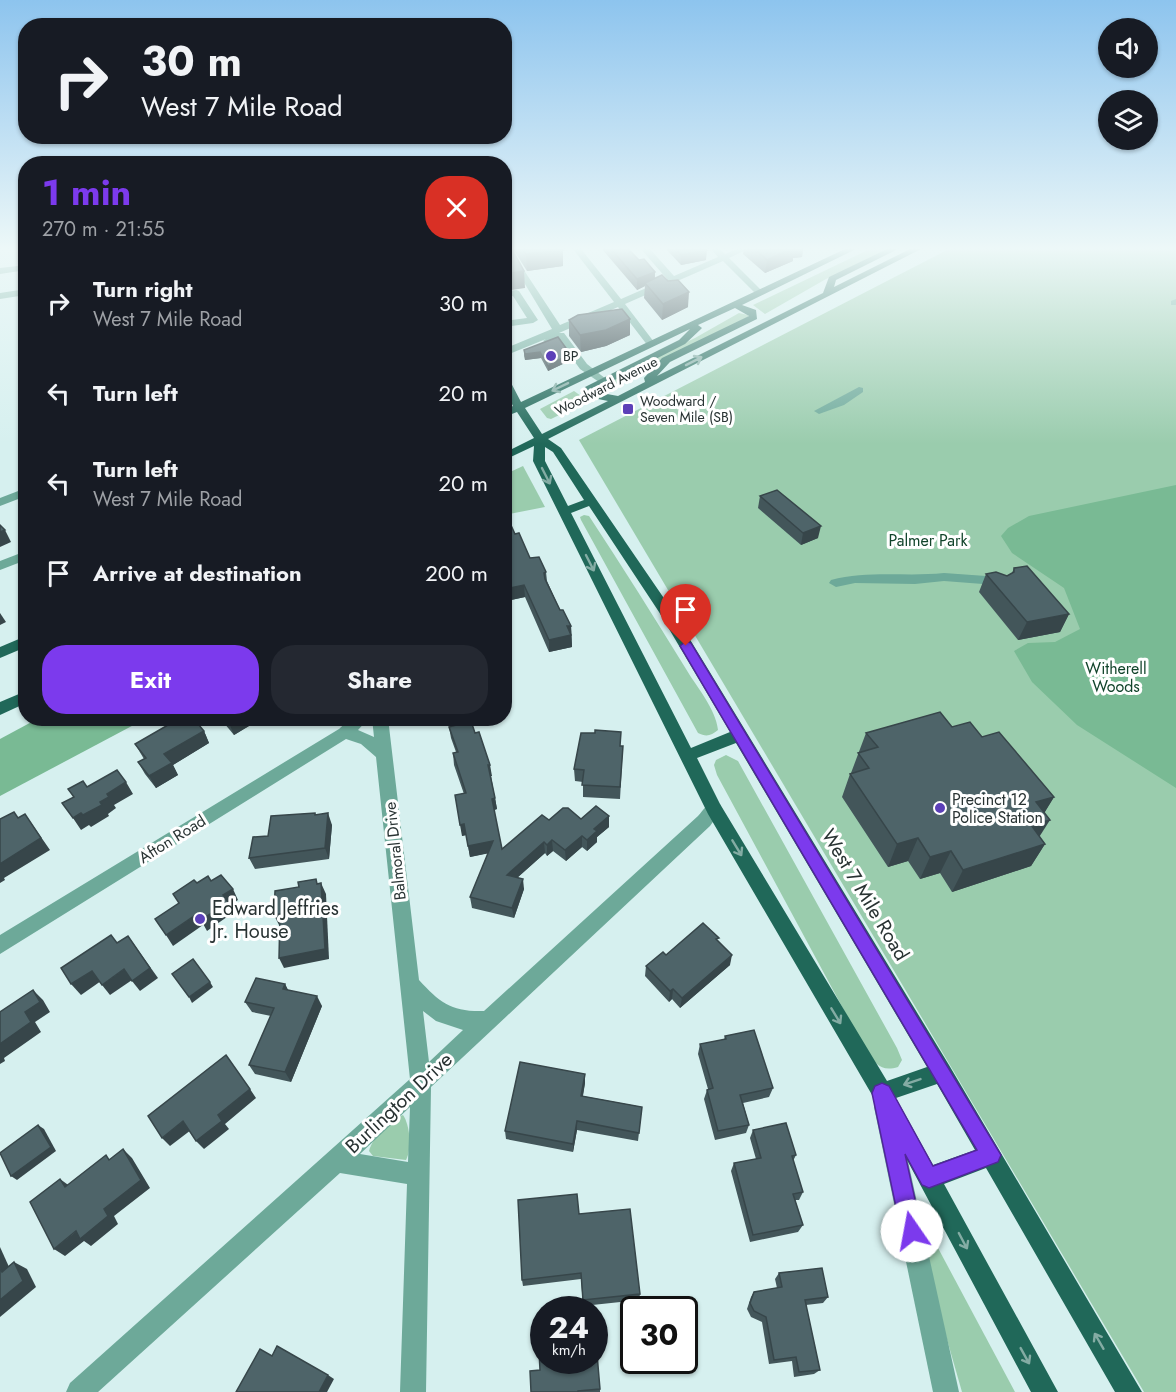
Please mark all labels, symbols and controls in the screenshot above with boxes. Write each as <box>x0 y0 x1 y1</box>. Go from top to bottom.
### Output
map controls <box>1098 18 1158 150</box>
button: sound <box>1098 18 1158 78</box>
text: 30 m <box>141 31 242 92</box>
icon: right <box>42 42 120 120</box>
text: West 7 Mile Road <box>141 87 343 126</box>
button: layers <box>1098 90 1158 150</box>
text: 1 min <box>42 166 131 218</box>
button: close <box>425 176 488 239</box>
text: 270 m · 21:55 <box>42 215 164 244</box>
text: Turn right <box>93 273 193 305</box>
icon: right <box>42 287 75 320</box>
text: 30 m <box>439 287 488 319</box>
text: West 7 Mile Road <box>93 305 242 334</box>
place label: BP <box>563 346 579 366</box>
marker: BP <box>544 349 558 363</box>
street label: Woodward Avenue <box>551 351 661 421</box>
one-way arrow <box>684 355 702 367</box>
icon: left <box>42 377 75 410</box>
text: Turn left <box>93 377 178 409</box>
text: 20 m <box>439 377 488 409</box>
one-way arrow <box>552 382 570 394</box>
place label: Woodward / Seven Mile (SB) <box>640 391 733 427</box>
marker: Woodward / Seven Mile (SB) <box>621 402 635 416</box>
text: Turn left <box>93 453 178 485</box>
one-way arrow <box>541 466 553 484</box>
icon: left <box>42 467 75 500</box>
text: 20 m <box>439 467 488 499</box>
text: West 7 Mile Road <box>93 485 242 514</box>
park label: Palmer Park <box>888 529 969 552</box>
one-way arrow <box>584 554 596 571</box>
icon: arrive <box>42 557 75 590</box>
text: Arrive at destination <box>93 557 302 589</box>
text: 200 m <box>425 557 488 589</box>
pin <box>660 584 711 646</box>
icon: arrive <box>669 593 702 626</box>
button: Exit <box>42 645 259 714</box>
button: Share <box>271 645 488 714</box>
park label: Witherell Woods <box>1085 657 1147 698</box>
place label: Precinct 12 Police Station <box>952 788 1043 829</box>
street label: Balmoral Drive <box>378 801 412 901</box>
marker: Precinct 12 Police Station <box>933 801 947 815</box>
street label: Afton Road <box>134 809 210 869</box>
street label: West 7 Mile Road <box>814 824 916 966</box>
one-way arrow <box>731 839 743 856</box>
place label: Edward Jeffries Jr. House <box>209 894 339 946</box>
marker: Edward Jeffries Jr. House <box>193 912 207 926</box>
one-way arrow <box>831 1007 843 1024</box>
street label: Burlington Drive <box>339 1046 459 1160</box>
one-way arrow <box>903 1078 922 1089</box>
position arrow <box>880 1199 944 1263</box>
one-way arrow <box>957 1232 969 1249</box>
speed limit sign: 30 <box>620 1296 698 1374</box>
text: 24 <box>549 1306 589 1349</box>
one-way arrow <box>1093 1333 1104 1351</box>
text: km/h <box>552 1339 586 1361</box>
one-way arrow <box>1019 1347 1031 1364</box>

